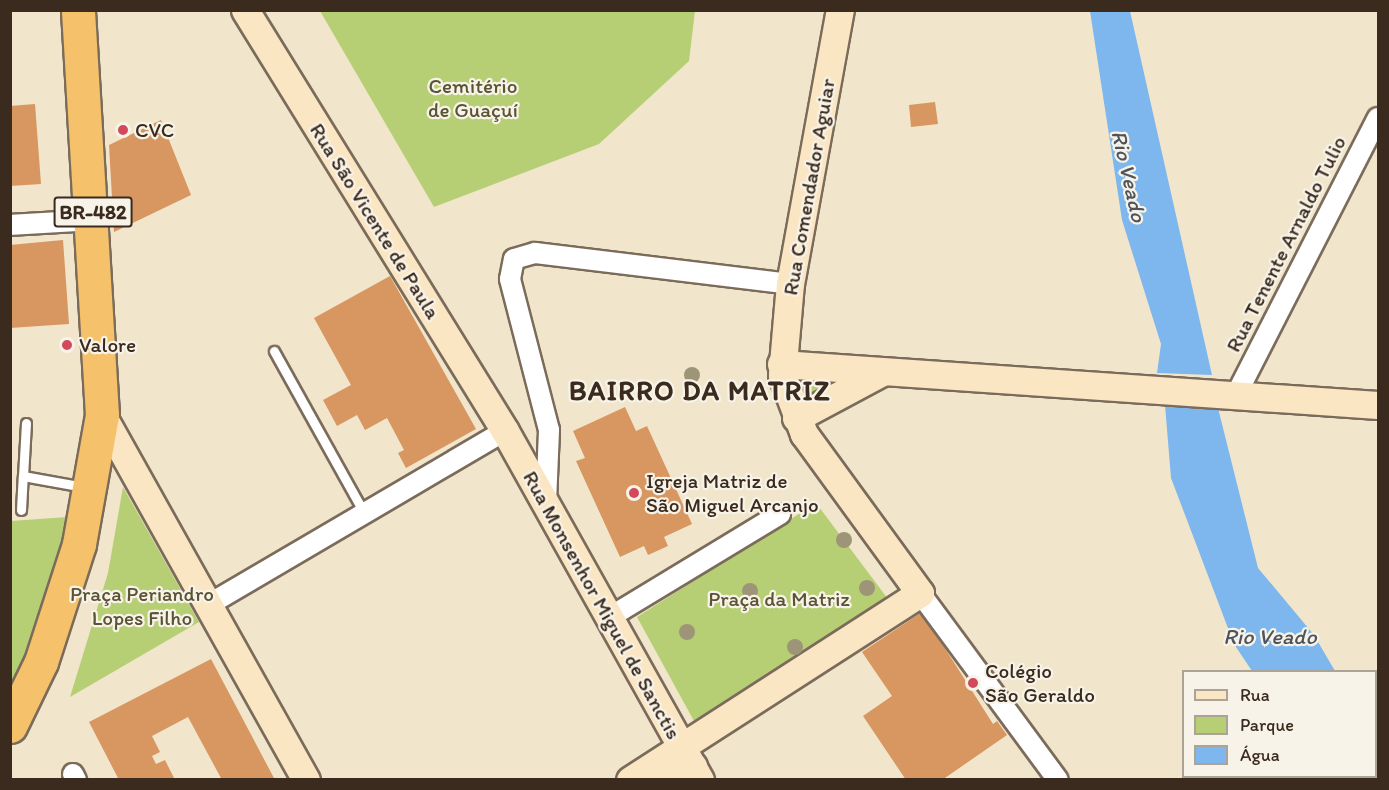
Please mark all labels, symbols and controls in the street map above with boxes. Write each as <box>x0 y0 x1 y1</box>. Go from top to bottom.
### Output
park label: Cemitério de Guaçuí <box>428 73 518 123</box>
street label: Rua Comendador Aguiar <box>778 77 840 297</box>
place label: CVC <box>135 117 174 143</box>
street label: Rua São Vicente de Paula <box>304 119 446 323</box>
marker: CVC <box>116 123 130 137</box>
water label: Rio Veado <box>1106 128 1152 224</box>
street label: Rua Tenente Arnaldo Tulio <box>1221 133 1351 355</box>
road number: BR-482 <box>52 195 134 229</box>
place label: Valore <box>79 332 136 358</box>
marker: Valore <box>60 338 74 352</box>
district label: BAIRRO DA MATRIZ <box>571 375 829 407</box>
street label: Rua Monsenhor Miguel de Sanctis <box>518 467 686 743</box>
place label: Igreja Matriz de São Miguel Arcanjo <box>646 468 819 518</box>
marker: Igreja Matriz de São Miguel Arcanjo <box>627 486 641 500</box>
park label: Praça Periandro Lopes Filho <box>70 581 214 631</box>
park label: Praça da Matriz <box>708 586 850 612</box>
water label: Rio Veado <box>1224 624 1316 650</box>
place label: Colégio São Geraldo <box>985 658 1094 708</box>
legend <box>1182 670 1377 778</box>
marker: Colégio São Geraldo <box>966 676 980 690</box>
text: Rua <box>1240 684 1270 706</box>
text: Parque <box>1240 714 1294 736</box>
text: Água <box>1240 744 1280 766</box>

